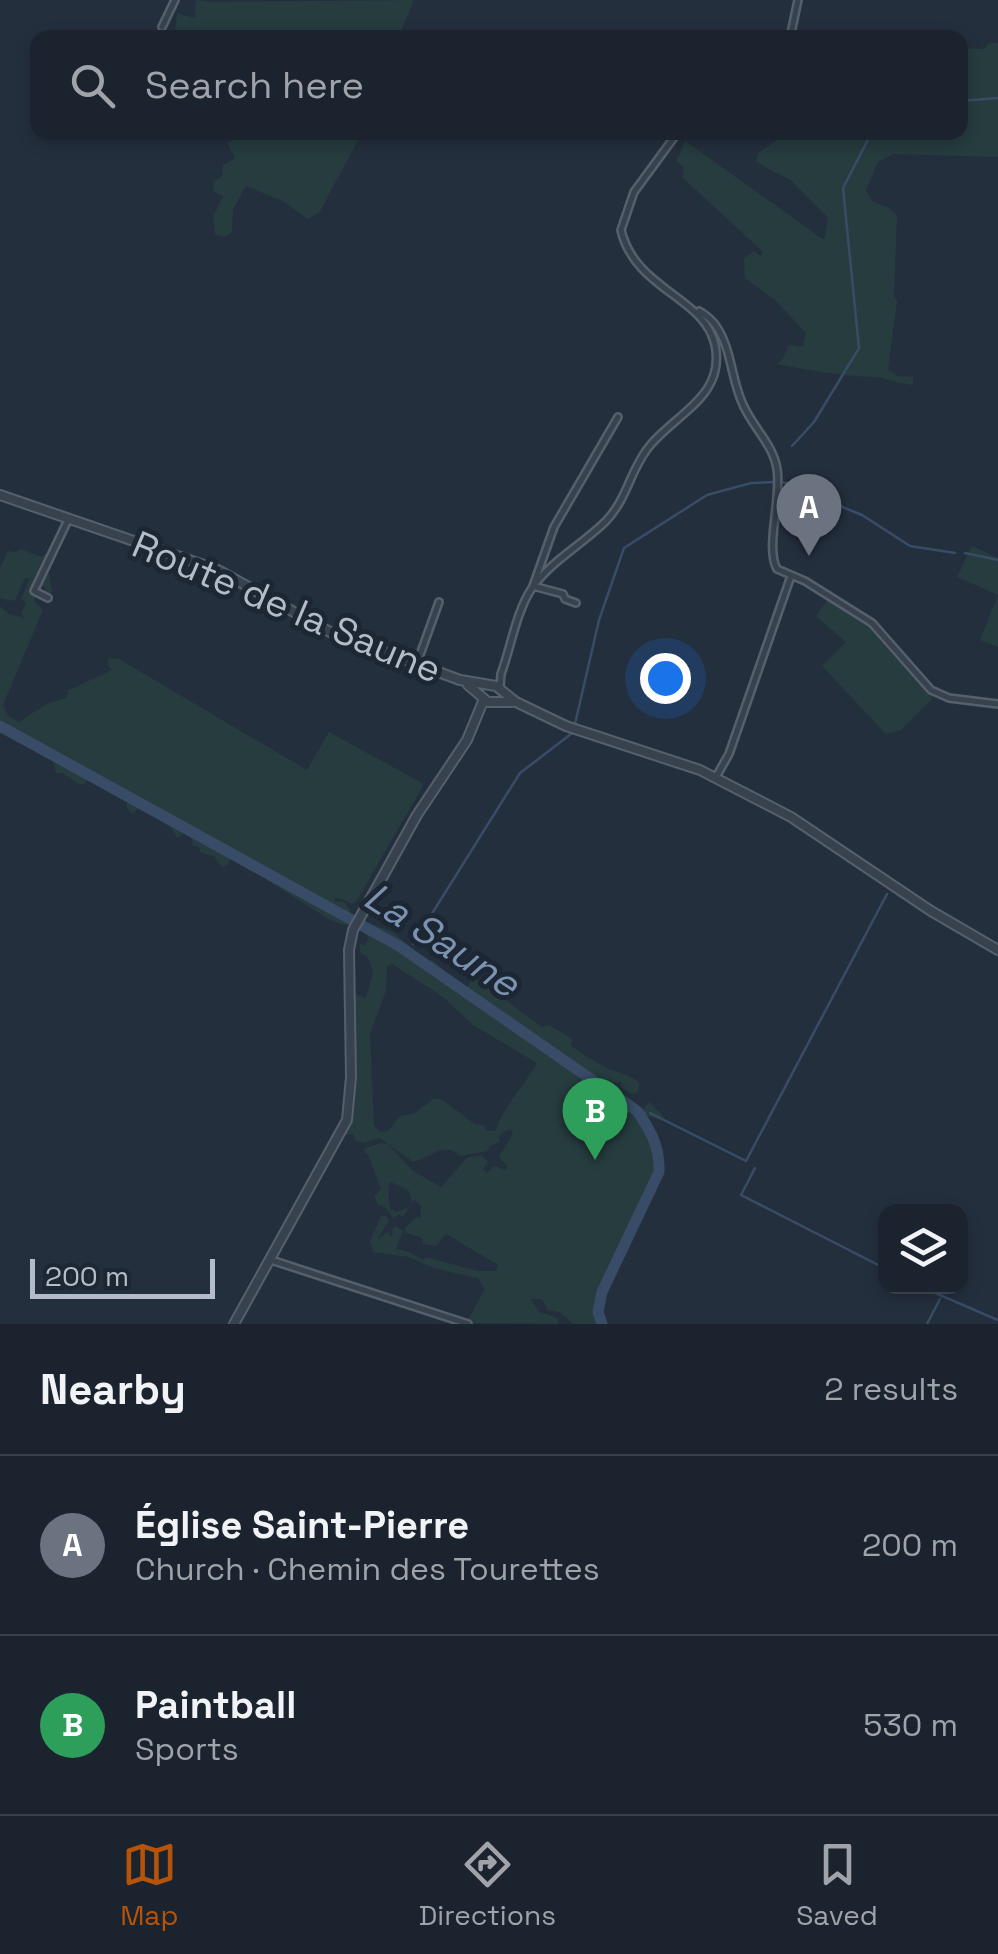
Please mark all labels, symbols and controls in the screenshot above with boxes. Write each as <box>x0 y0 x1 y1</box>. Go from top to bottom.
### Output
search box <box>30 30 968 140</box>
icon: search <box>65 58 120 113</box>
text: Search here <box>145 61 364 109</box>
pin: A <box>776 474 842 556</box>
street label: Route de la Saune <box>125 520 449 694</box>
your location <box>640 653 691 704</box>
water label: La Saune <box>355 871 530 1010</box>
pin: B <box>562 1078 628 1160</box>
map controls <box>878 1204 968 1294</box>
button: layers <box>878 1204 968 1294</box>
scale bar <box>30 1254 215 1298</box>
text: 200 m <box>45 1258 129 1294</box>
text: Nearby <box>40 1363 186 1416</box>
text: 2 results <box>824 1369 958 1409</box>
text: Église Saint-Pierre <box>135 1501 469 1549</box>
text: A <box>62 1525 83 1565</box>
text: 200 m <box>862 1525 958 1565</box>
text: Church · Chemin des Tourettes <box>135 1549 600 1589</box>
text: Paintball <box>135 1681 296 1729</box>
text: B <box>62 1705 83 1745</box>
text: 530 m <box>863 1705 958 1745</box>
text: Sports <box>135 1729 239 1769</box>
tab: Map <box>120 1837 178 1933</box>
tab: Directions <box>419 1837 556 1933</box>
tab: Saved <box>796 1837 878 1933</box>

